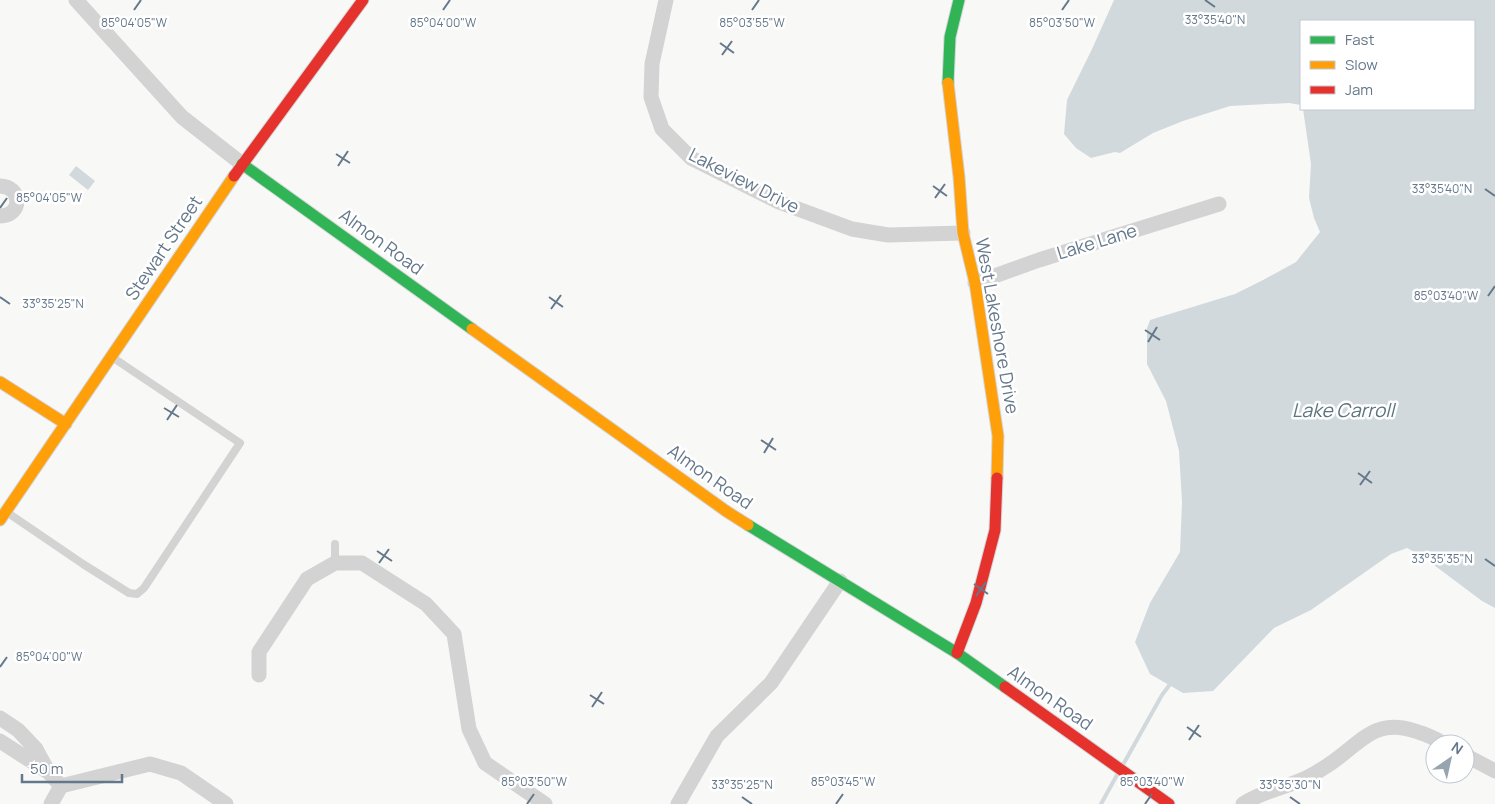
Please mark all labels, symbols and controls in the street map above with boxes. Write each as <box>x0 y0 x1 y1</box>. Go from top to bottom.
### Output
text: 33°35'40"N <box>1185 11 1245 28</box>
text: 85°04'05"W <box>101 14 168 31</box>
text: 85°04'00"W <box>410 14 477 31</box>
text: 85°03'55"W <box>719 14 786 31</box>
text: 85°03'50"W <box>1029 14 1096 31</box>
legend <box>1300 20 1475 110</box>
text: Fast <box>1345 29 1374 50</box>
text: Slow <box>1345 54 1378 75</box>
text: Jam <box>1345 79 1373 100</box>
street label: Lakeview Drive <box>685 142 804 218</box>
text: 33°35'40"N <box>1412 180 1472 197</box>
text: 85°04'05"W <box>16 189 83 206</box>
street label: Stewart Street <box>119 190 207 305</box>
street label: Almon Road <box>335 203 428 280</box>
street label: Lake Lane <box>1054 218 1140 265</box>
street label: West Lakeshore Drive <box>971 236 1025 416</box>
text: 85°03'40"W <box>1414 287 1479 304</box>
text: 33°35'25"N <box>22 295 84 312</box>
water label: Lake Carroll <box>1292 397 1397 423</box>
street label: Almon Road <box>663 438 758 514</box>
text: 33°35'35"N <box>1411 550 1473 567</box>
text: 85°04'00"W <box>16 648 83 665</box>
street label: Almon Road <box>1003 659 1098 735</box>
north arrow <box>1425 734 1475 784</box>
text: N <box>1448 737 1467 758</box>
scale bar <box>22 752 122 784</box>
text: 50 m <box>30 758 64 779</box>
text: 85°03'50"W <box>501 773 568 790</box>
text: 85°03'45"W <box>811 773 876 790</box>
text: 85°03'40"W <box>1120 773 1185 790</box>
text: 33°35'25"N <box>711 776 773 793</box>
text: 33°35'30"N <box>1259 776 1321 793</box>

